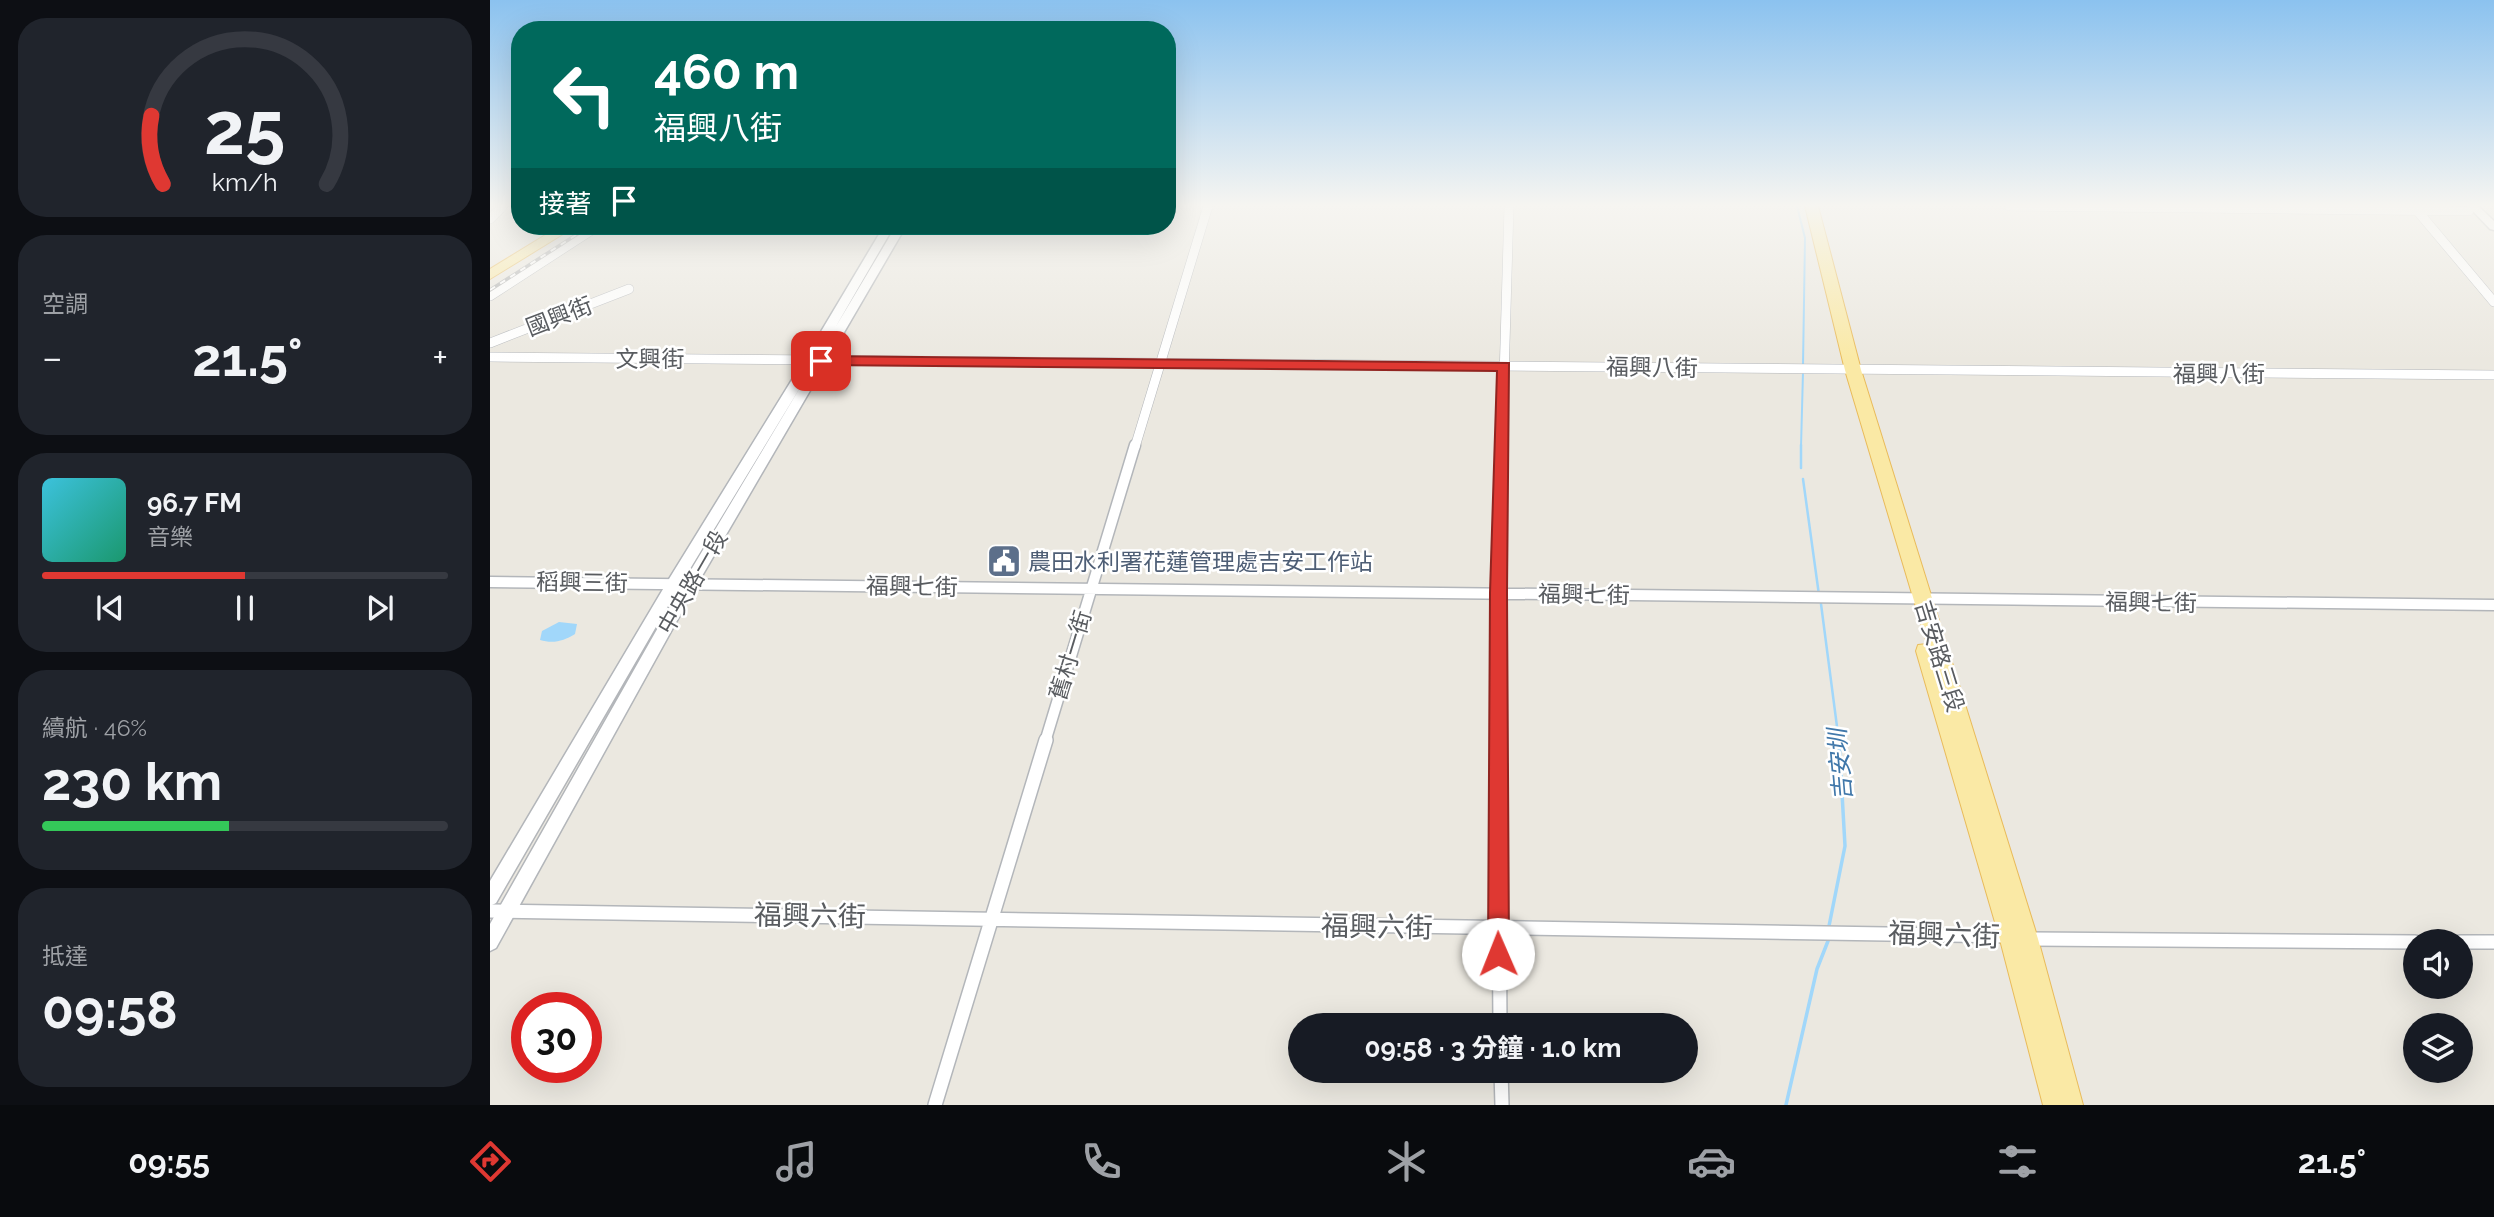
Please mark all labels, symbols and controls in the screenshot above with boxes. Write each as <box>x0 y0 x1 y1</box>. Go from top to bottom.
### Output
text: 460 m <box>654 43 799 100</box>
icon: left <box>539 49 630 140</box>
text: 25 <box>204 86 286 171</box>
text: 福興八街 <box>654 109 782 146</box>
text: km/h <box>212 167 278 197</box>
icon: arrive <box>605 182 643 220</box>
text: 接著 <box>539 189 591 219</box>
text: 空調 <box>42 290 88 317</box>
street label: 國興街 <box>522 291 596 341</box>
text: 21.5° <box>192 327 303 388</box>
pin <box>791 331 851 391</box>
text: − <box>42 335 62 380</box>
text: + <box>432 335 448 380</box>
icon: arrive <box>802 342 840 380</box>
street label: 文興街 <box>616 345 685 372</box>
street label: 福興八街 <box>1606 353 1698 381</box>
street label: 福興八街 <box>2173 360 2265 387</box>
text: 96.7 FM <box>147 488 242 518</box>
text: 音樂 <box>147 523 193 550</box>
street label: 中央路一段 <box>652 525 732 639</box>
public building icon: 農田水利署花蓮管理處吉安工作站 <box>985 542 1023 580</box>
place label: 農田水利署花蓮管理處吉安工作站 <box>1028 548 1373 575</box>
street label: 稻興三街 <box>536 568 628 596</box>
street label: 福興七街 <box>866 572 958 600</box>
street label: 福興七街 <box>1538 580 1630 608</box>
street label: 福興七街 <box>2105 588 2197 616</box>
icon: previous <box>91 589 129 627</box>
icon: pause <box>226 589 264 627</box>
icon: next <box>361 589 399 627</box>
street label: 吉安路三段 <box>1910 597 1970 715</box>
street label: 舊村一街 <box>1044 607 1096 703</box>
text: 續航 · 46% <box>42 714 147 741</box>
water label: 吉安圳 <box>1822 725 1858 802</box>
text: 230 km <box>42 751 222 812</box>
street label: 福興六街 <box>754 899 866 933</box>
street label: 福興六街 <box>1321 910 1433 944</box>
position arrow <box>1461 917 1535 991</box>
street label: 福興六街 <box>1887 917 2001 953</box>
map controls <box>2403 929 2473 1083</box>
button: sound <box>2403 929 2473 999</box>
text: 抵達 <box>42 942 88 969</box>
text: 09:58 <box>42 979 178 1040</box>
speed limit sign: 30 <box>511 992 602 1083</box>
button: layers <box>2403 1013 2473 1083</box>
text: 09:58 · 3 分鐘 · 1.0 km <box>1365 1033 1621 1063</box>
icon: directions <box>466 1137 515 1186</box>
icon: music <box>772 1137 821 1186</box>
icon: phone <box>1077 1137 1126 1186</box>
icon: climate <box>1382 1137 1431 1186</box>
icon: car <box>1687 1137 1736 1186</box>
icon: filters <box>1993 1137 2042 1186</box>
text: 09:55 <box>128 1143 210 1180</box>
text: 21.5° <box>2298 1143 2366 1180</box>

